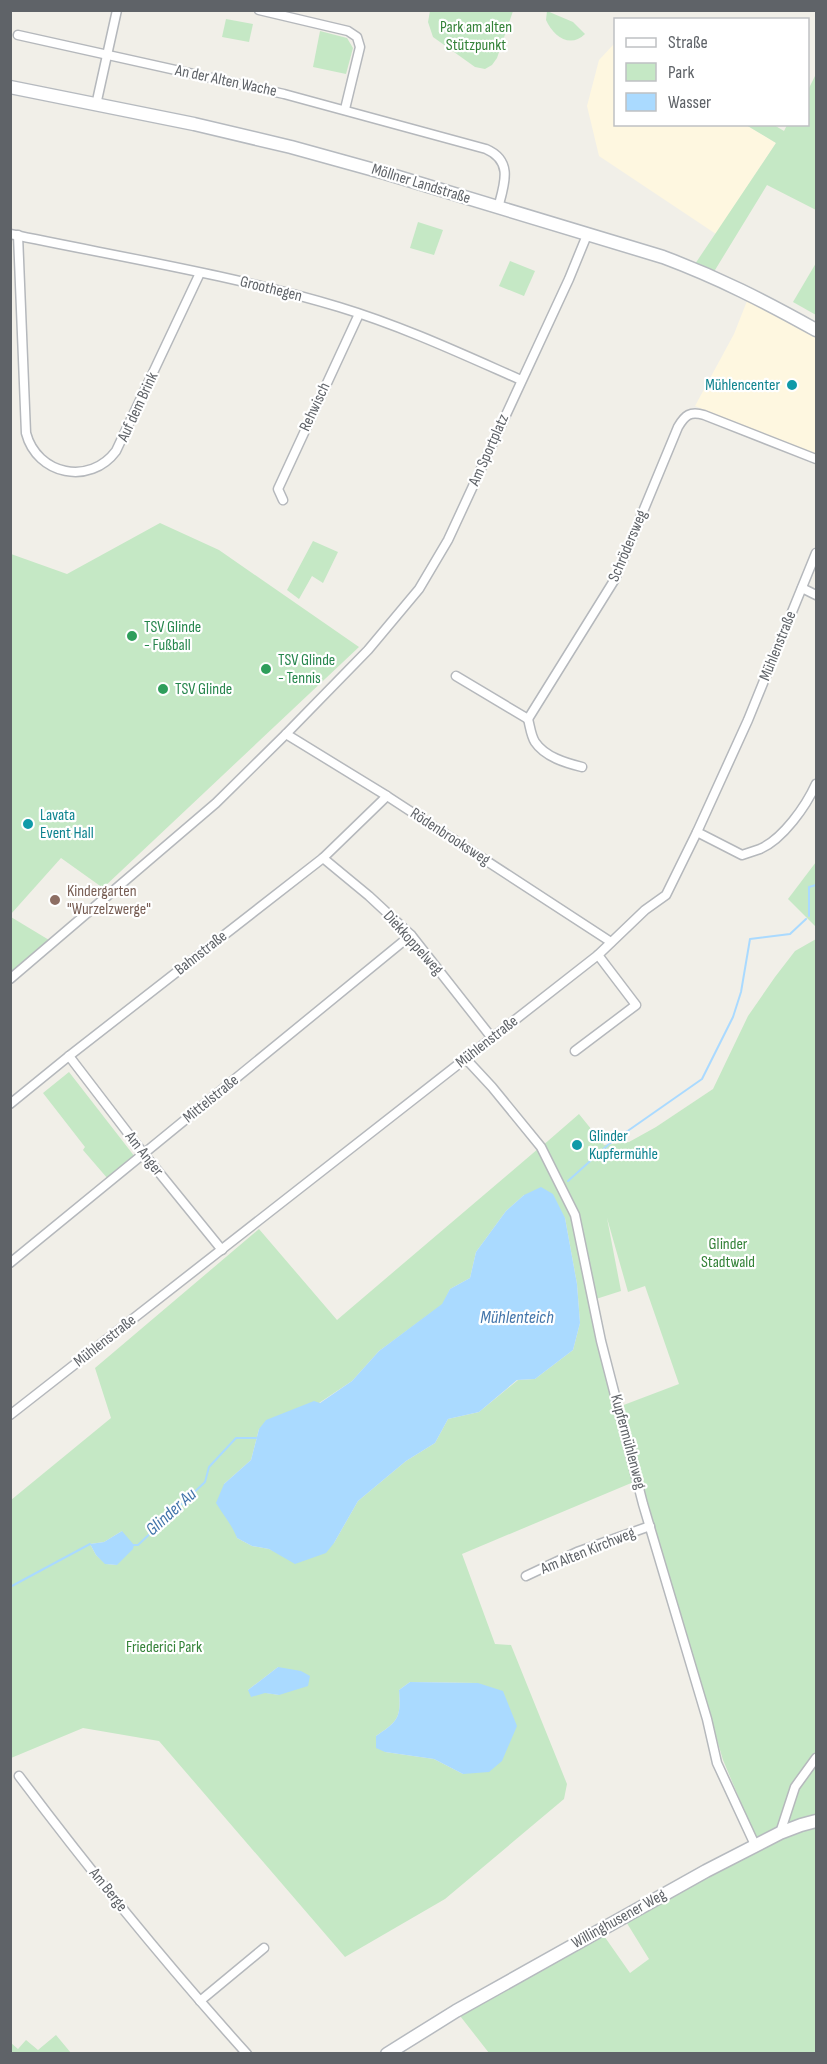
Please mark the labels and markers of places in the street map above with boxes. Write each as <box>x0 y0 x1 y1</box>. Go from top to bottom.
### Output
place label: Mühlencenter <box>705 376 780 395</box>
marker: Mühlencenter <box>785 378 799 392</box>
place label: TSV Glinde - Fußball <box>144 618 201 655</box>
marker: TSV Glinde - Fußball <box>125 629 139 643</box>
place label: TSV Glinde - Tennis <box>278 651 335 688</box>
marker: TSV Glinde - Tennis <box>259 662 273 676</box>
place label: TSV Glinde <box>175 680 232 699</box>
marker: TSV Glinde <box>156 682 170 696</box>
place label: Lavata Event Hall <box>40 806 94 843</box>
marker: Lavata Event Hall <box>21 817 35 831</box>
place label: Kindergarten "Wurzelzwerge" <box>67 882 151 919</box>
marker: Kindergarten "Wurzelzwerge" <box>48 893 62 907</box>
place label: Glinder Kupfermühle <box>589 1127 658 1164</box>
marker: Glinder Kupfermühle <box>570 1138 584 1152</box>

